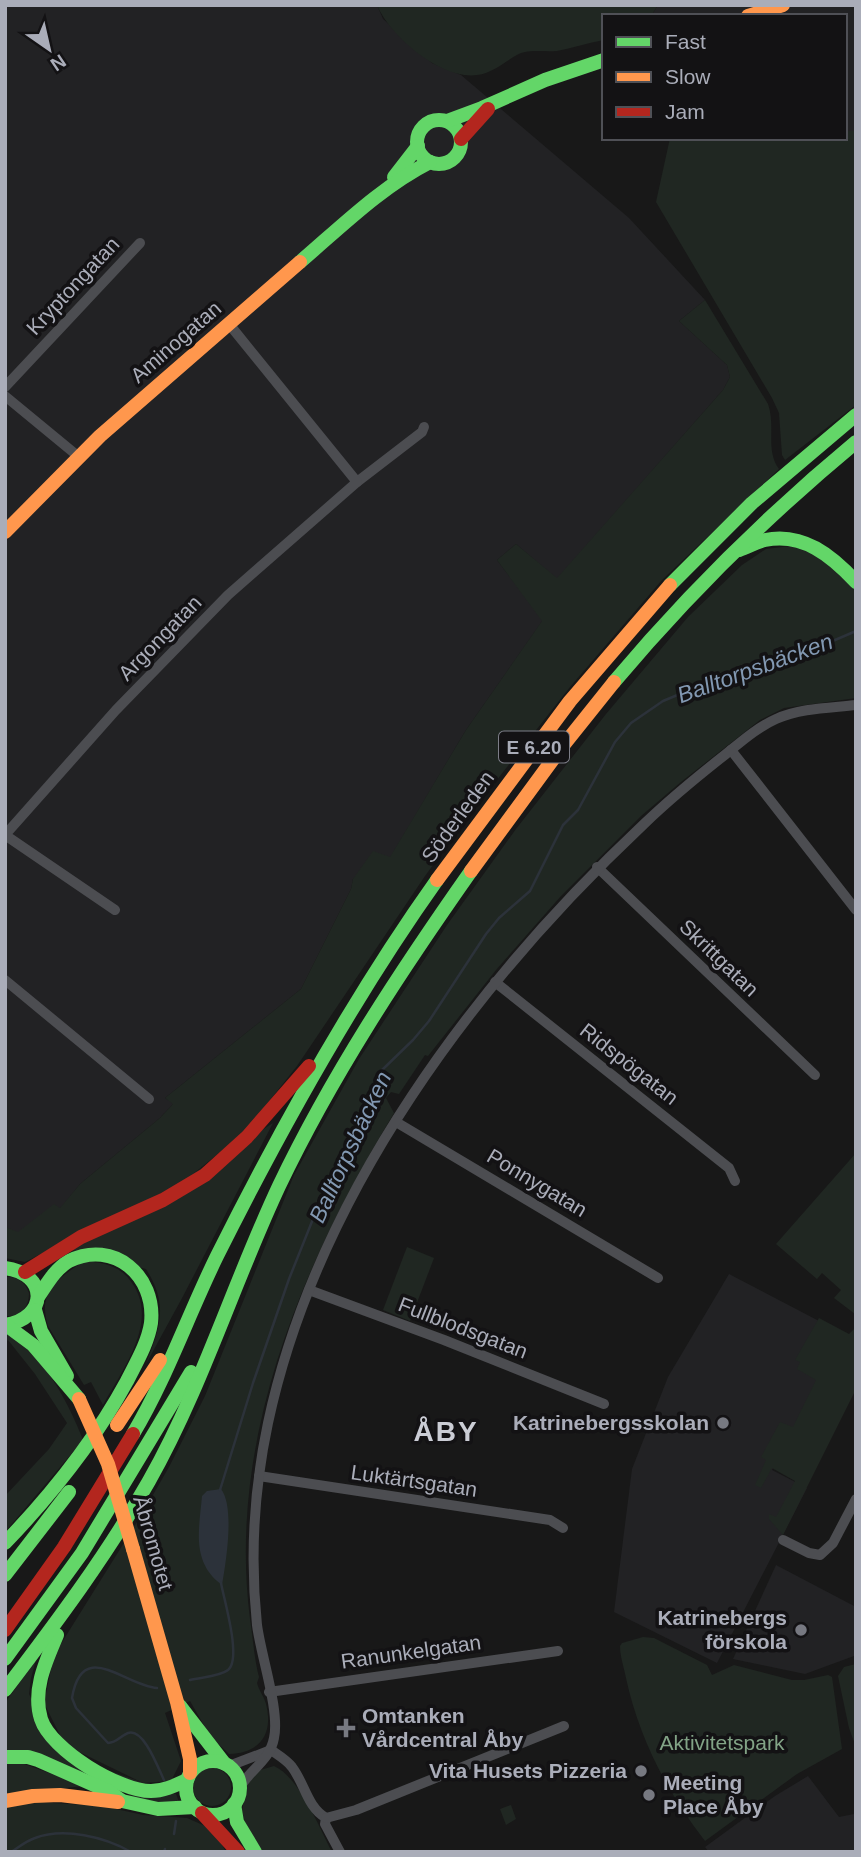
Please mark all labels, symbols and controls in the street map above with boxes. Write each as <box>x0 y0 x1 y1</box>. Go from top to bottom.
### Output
north arrow <box>14 14 84 84</box>
legend <box>602 14 847 140</box>
text: Fast <box>665 30 706 53</box>
text: N <box>47 50 70 75</box>
text: Slow <box>665 65 711 88</box>
text: Jam <box>665 100 705 123</box>
street label: Kryptongatan <box>22 232 124 339</box>
street label: Aminogatan <box>126 296 226 387</box>
street label: Argongatan <box>114 591 206 685</box>
water label: Balltorpsbäcken <box>674 628 836 708</box>
road number: E 6.20 <box>499 732 569 762</box>
street label: Söderleden <box>417 766 498 867</box>
street label: Skrittgatan <box>675 914 763 1001</box>
street label: Ridspögatan <box>576 1018 683 1109</box>
water label: Balltorpsbäcken <box>304 1067 396 1227</box>
street label: Ponnygatan <box>483 1144 591 1221</box>
street label: Fullblodsgatan <box>395 1292 531 1363</box>
place label: Katrinebergsskolan <box>513 1411 709 1434</box>
marker: Katrinebergsskolan <box>715 1415 731 1431</box>
district label: ÅBY <box>413 1416 479 1447</box>
street label: Luktärtsgatan <box>349 1460 479 1501</box>
street label: Åbromotet <box>129 1493 178 1593</box>
place label: Katrinebergs förskola <box>657 1606 787 1653</box>
marker: Katrinebergs förskola <box>793 1622 809 1638</box>
street label: Ranunkelgatan <box>339 1630 482 1673</box>
place label: Omtanken Vårdcentral Åby <box>362 1704 523 1751</box>
marker: Omtanken Vårdcentral Åby <box>336 1718 356 1738</box>
park label: Aktivitetspark <box>660 1731 785 1754</box>
place label: Vita Husets Pizzeria <box>429 1759 627 1782</box>
marker: Vita Husets Pizzeria <box>633 1763 649 1779</box>
place label: Meeting Place Åby <box>663 1771 764 1818</box>
marker: Meeting Place Åby <box>641 1787 657 1803</box>

